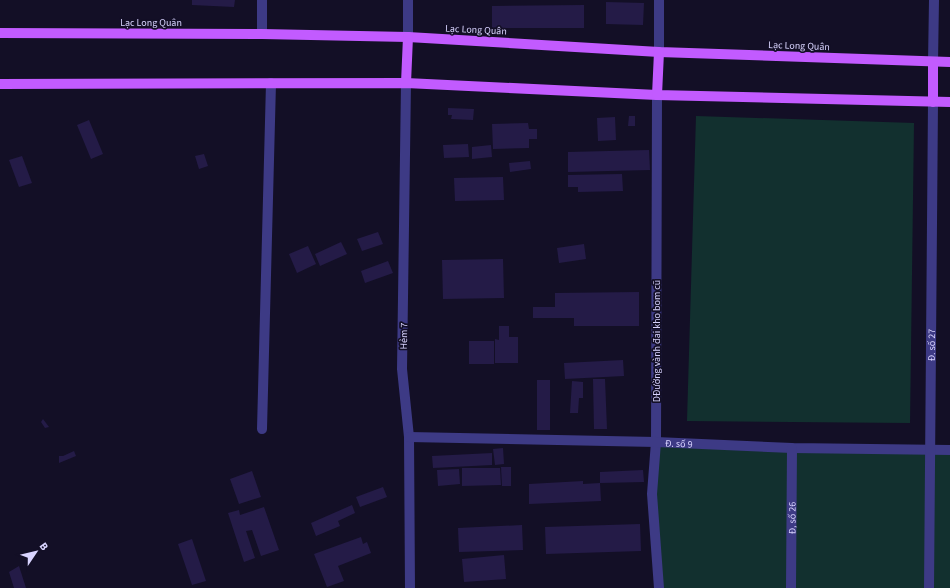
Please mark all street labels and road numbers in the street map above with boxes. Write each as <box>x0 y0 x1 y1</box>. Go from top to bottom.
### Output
street label: Lạc Long Quân <box>120 16 182 30</box>
street label: Lạc Long Quân <box>445 21 507 39</box>
street label: Lạc Long Quân <box>768 38 830 54</box>
street label: DĐường vành đai kho bom cũ <box>650 280 664 402</box>
street label: Hẻm 7 <box>397 323 411 350</box>
street label: Đ. số 27 <box>925 329 939 361</box>
street label: Đ. số 9 <box>665 436 693 452</box>
street label: Đ, số 26 <box>785 502 800 534</box>

